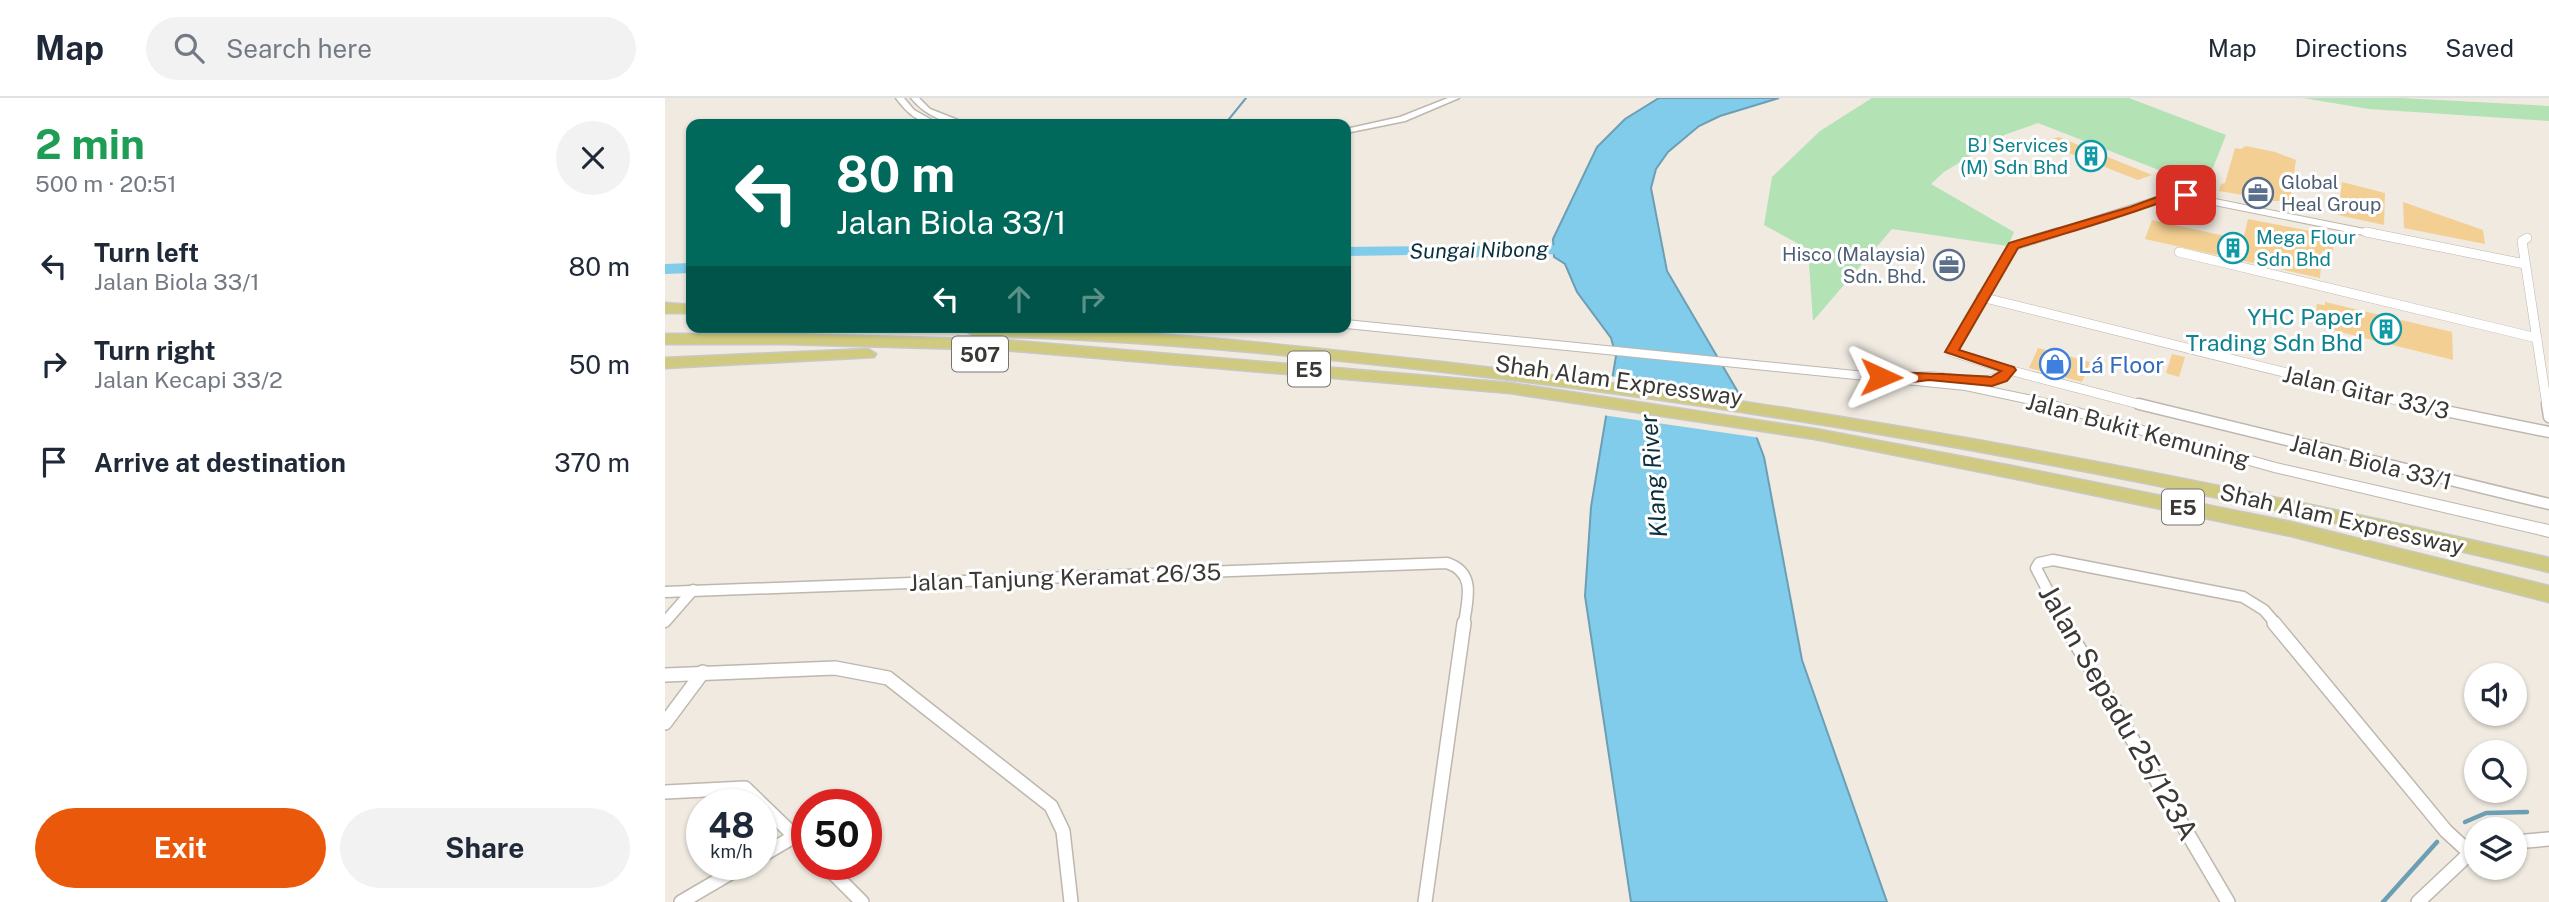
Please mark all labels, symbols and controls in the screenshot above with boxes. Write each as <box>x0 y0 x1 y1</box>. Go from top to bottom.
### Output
search box <box>146 17 636 80</box>
text: Map <box>35 29 104 67</box>
icon: search <box>170 29 208 67</box>
text: Search here <box>226 33 372 64</box>
text: Map <box>2208 34 2257 62</box>
text: Directions <box>2295 34 2407 62</box>
text: Saved <box>2445 34 2514 62</box>
text: 2 min <box>35 119 145 168</box>
button: close <box>556 121 630 195</box>
place label: BJ Services (M) Sdn Bhd <box>1960 134 2068 178</box>
building icon: BJ Services (M) Sdn Bhd <box>2074 139 2108 173</box>
text: 80 m <box>836 145 955 203</box>
icon: left <box>721 147 812 238</box>
pin <box>2156 165 2216 225</box>
text: 500 m · 20:51 <box>35 170 177 197</box>
place label: Global Heal Group <box>2281 171 2381 215</box>
icon: arrive <box>2167 176 2205 214</box>
office icon: Global Heal Group <box>2241 176 2275 210</box>
text: Jalan Biola 33/1 <box>836 204 1066 241</box>
place label: Mega Flour Sdn Bhd <box>2256 226 2356 270</box>
building icon: Mega Flour Sdn Bhd <box>2216 231 2250 265</box>
water label: Sungai Nibong <box>1409 236 1549 264</box>
text: Turn left <box>94 237 199 268</box>
place label: Hisco (Malaysia) Sdn. Bhd. <box>1782 243 1926 287</box>
icon: left <box>35 247 73 285</box>
office icon: Hisco (Malaysia) Sdn. Bhd. <box>1932 248 1966 282</box>
text: 80 m <box>569 251 630 282</box>
text: Jalan Biola 33/1 <box>94 268 260 295</box>
icon: left <box>927 280 965 318</box>
icon: ahead <box>1000 280 1038 318</box>
icon: right <box>1073 280 1111 318</box>
place label: YHC Paper Trading Sdn Bhd <box>2185 303 2363 356</box>
building icon: YHC Paper Trading Sdn Bhd <box>2369 312 2403 346</box>
text: Turn right <box>94 335 216 366</box>
road number: 507 <box>952 336 1008 372</box>
position arrow <box>1844 340 1918 414</box>
icon: right <box>35 345 73 383</box>
shop icon: Lá Floor <box>2038 347 2072 381</box>
text: 50 m <box>569 349 630 380</box>
street label: Shah Alam Expressway <box>1494 349 1744 411</box>
place label: Lá Floor <box>2078 351 2164 378</box>
road number: E5 <box>1288 352 1330 386</box>
street label: Jalan Gitar 33/3 <box>2280 360 2452 424</box>
text: Jalan Kecapi 33/2 <box>94 366 283 393</box>
street label: Jalan Bukit Kemuning <box>2023 387 2253 473</box>
water label: Klang River <box>1634 412 1672 539</box>
street label: Jalan Biola 33/1 <box>2287 429 2455 495</box>
icon: arrive <box>35 443 73 481</box>
text: Arrive at destination <box>94 447 346 478</box>
text: 370 m <box>554 447 630 478</box>
street label: Shah Alam Expressway <box>2217 478 2467 560</box>
road number: E5 <box>2162 490 2204 524</box>
street label: Jalan Tanjung Keramat 26/35 <box>908 558 1222 596</box>
street label: Jalan Sepadu 25/123A <box>2032 578 2206 846</box>
map controls <box>2464 663 2527 880</box>
button: sound <box>2464 663 2527 726</box>
button: search <box>2464 740 2527 803</box>
speed limit sign: 50 <box>791 789 882 880</box>
text: 48 <box>708 805 755 846</box>
button: Exit <box>35 808 326 888</box>
button: Share <box>340 808 630 888</box>
button: layers <box>2464 817 2527 880</box>
text: km/h <box>710 841 753 862</box>

